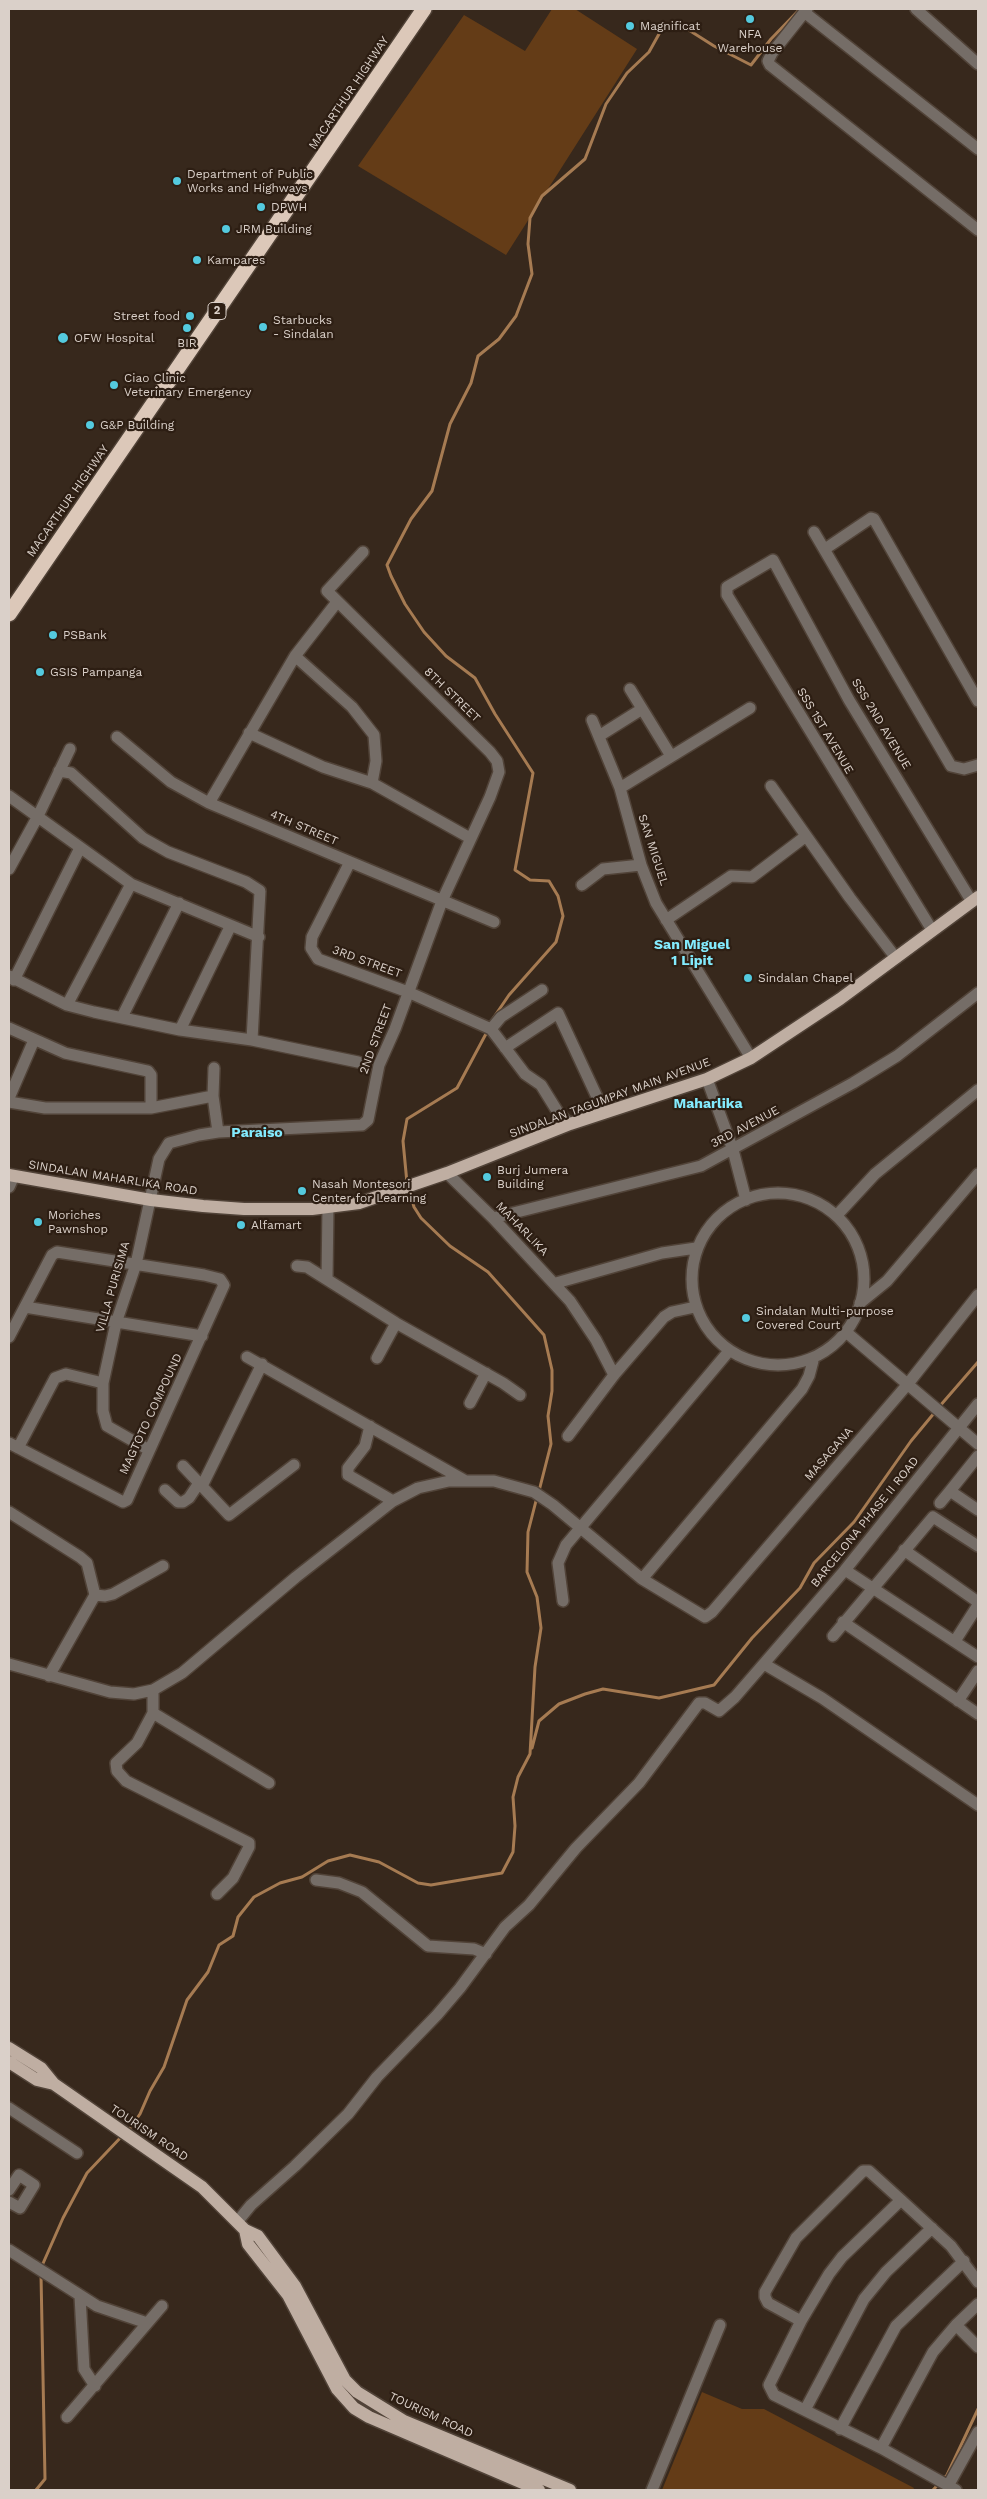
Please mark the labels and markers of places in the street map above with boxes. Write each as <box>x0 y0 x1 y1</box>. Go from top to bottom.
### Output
marker: NFA Warehouse <box>744 13 756 25</box>
place label: Magnificat <box>640 19 700 33</box>
marker: Magnificat <box>624 20 636 32</box>
place label: NFA Warehouse <box>718 27 782 55</box>
place label: Department of Public Works and Highways <box>187 167 313 195</box>
marker: Department of Public Works and Highways <box>171 175 183 187</box>
place label: DPWH <box>271 200 307 214</box>
marker: DPWH <box>255 201 267 213</box>
place label: JRM Building <box>236 222 312 236</box>
marker: JRM Building <box>220 223 232 235</box>
place label: Kampares <box>207 253 265 267</box>
marker: Kampares <box>191 254 203 266</box>
place label: Street food <box>113 309 180 323</box>
marker: Street food <box>184 310 196 322</box>
place label: Starbucks - Sindalan <box>273 313 334 341</box>
marker: Starbucks - Sindalan <box>257 321 269 333</box>
marker: BIR <box>181 322 193 334</box>
marker: OFW Hospital <box>56 331 70 345</box>
place label: OFW Hospital <box>74 331 154 345</box>
place label: BIR <box>177 336 197 350</box>
place label: Ciao Clinic Veterinary Emergency <box>124 371 251 399</box>
marker: Ciao Clinic Veterinary Emergency <box>108 379 120 391</box>
place label: G&P Building <box>100 418 174 432</box>
marker: G&P Building <box>84 419 96 431</box>
place label: PSBank <box>63 628 107 642</box>
marker: PSBank <box>47 629 59 641</box>
place label: GSIS Pampanga <box>50 665 142 679</box>
marker: GSIS Pampanga <box>34 666 46 678</box>
place label: Sindalan Chapel <box>758 971 853 985</box>
marker: Sindalan Chapel <box>742 972 754 984</box>
place label: Burj Jumera Building <box>497 1163 568 1191</box>
marker: Burj Jumera Building <box>481 1171 493 1183</box>
place label: Nasah Montesori Center for Learning <box>312 1177 426 1205</box>
marker: Nasah Montesori Center for Learning <box>296 1185 308 1197</box>
place label: Moriches Pawnshop <box>48 1208 108 1236</box>
marker: Moriches Pawnshop <box>32 1216 44 1228</box>
place label: Alfamart <box>251 1218 302 1232</box>
marker: Alfamart <box>235 1219 247 1231</box>
place label: Sindalan Multi-purpose Covered Court <box>756 1304 894 1332</box>
marker: Sindalan Multi-purpose Covered Court <box>740 1312 752 1324</box>

